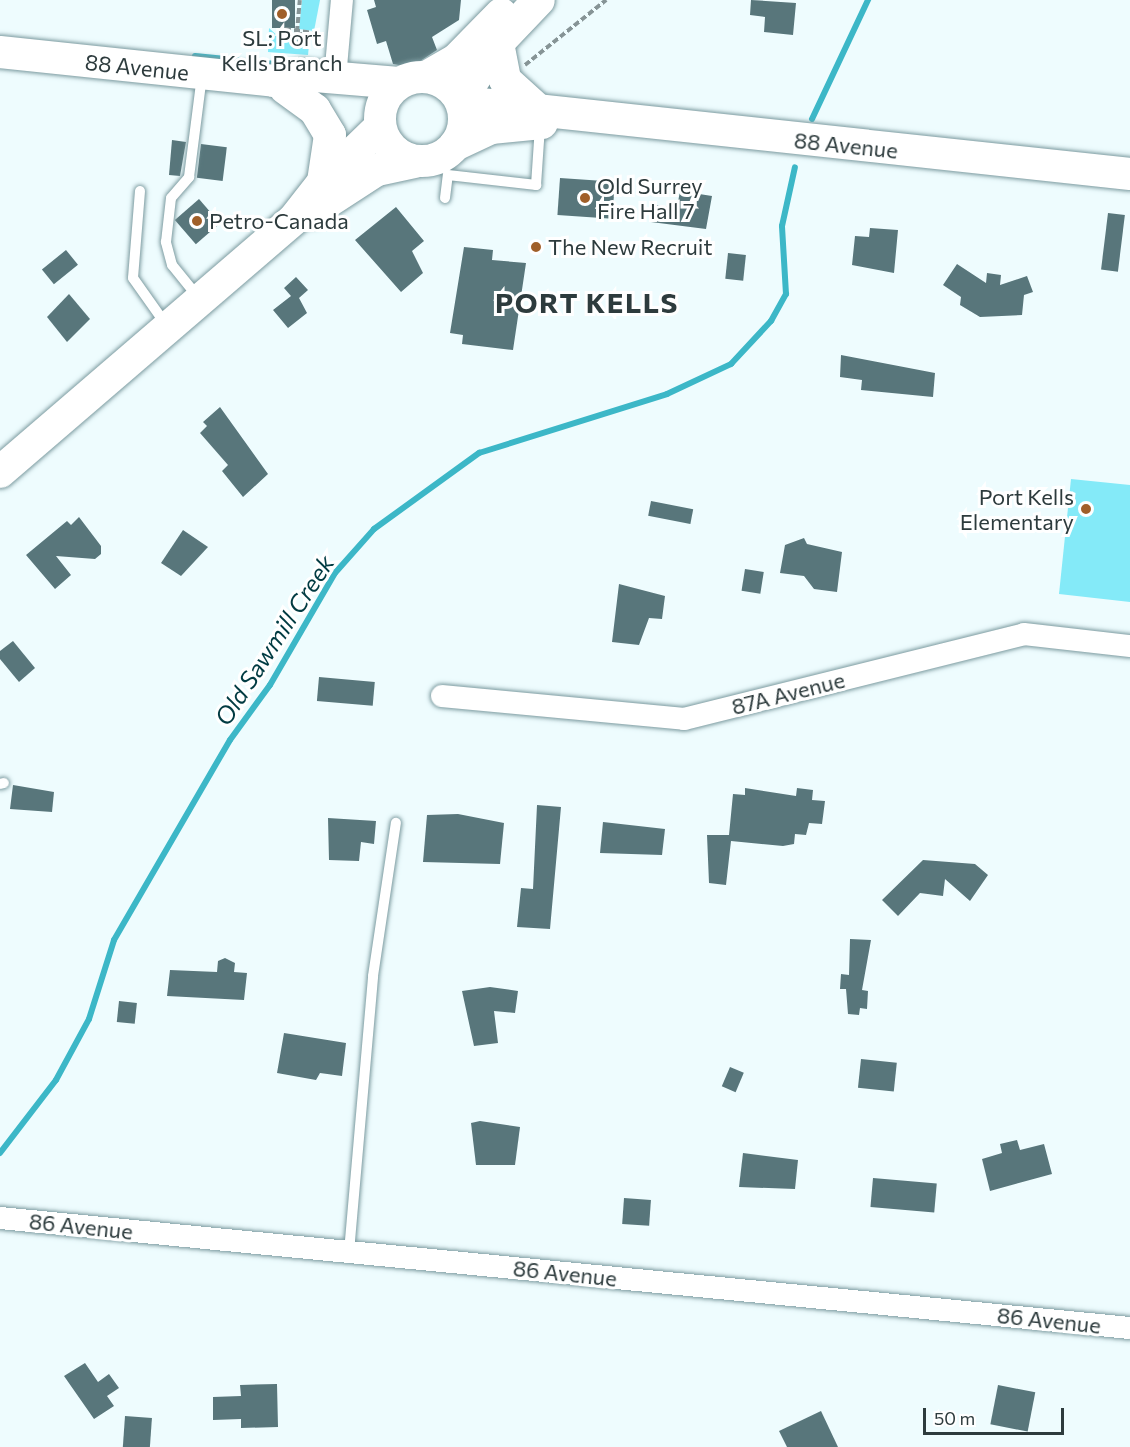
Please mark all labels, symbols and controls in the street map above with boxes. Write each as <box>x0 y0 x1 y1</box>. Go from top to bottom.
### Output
marker: SL: Port Kells Branch <box>275 7 289 21</box>
place label: SL: Port Kells Branch <box>221 24 343 76</box>
street label: 88 Avenue <box>84 48 190 86</box>
street label: 88 Avenue <box>793 126 899 164</box>
place label: Old Surrey Fire Hall 7 <box>597 172 703 224</box>
marker: Old Surrey Fire Hall 7 <box>578 191 592 205</box>
place label: Petro-Canada <box>209 208 349 234</box>
marker: Petro-Canada <box>190 214 204 228</box>
place label: The New Recruit <box>548 234 713 260</box>
marker: The New Recruit <box>529 240 543 254</box>
district label: PORT KELLS <box>495 285 679 319</box>
place label: Port Kells Elementary <box>960 483 1074 534</box>
marker: Port Kells Elementary <box>1079 502 1093 516</box>
water label: Old Sawmill Creek <box>208 549 340 731</box>
street label: 87A Avenue <box>729 666 847 720</box>
street label: 86 Avenue <box>28 1207 134 1245</box>
street label: 86 Avenue <box>512 1254 618 1292</box>
street label: 86 Avenue <box>996 1301 1102 1339</box>
scale bar <box>926 1396 1067 1434</box>
text: 50 m <box>934 1407 975 1429</box>

